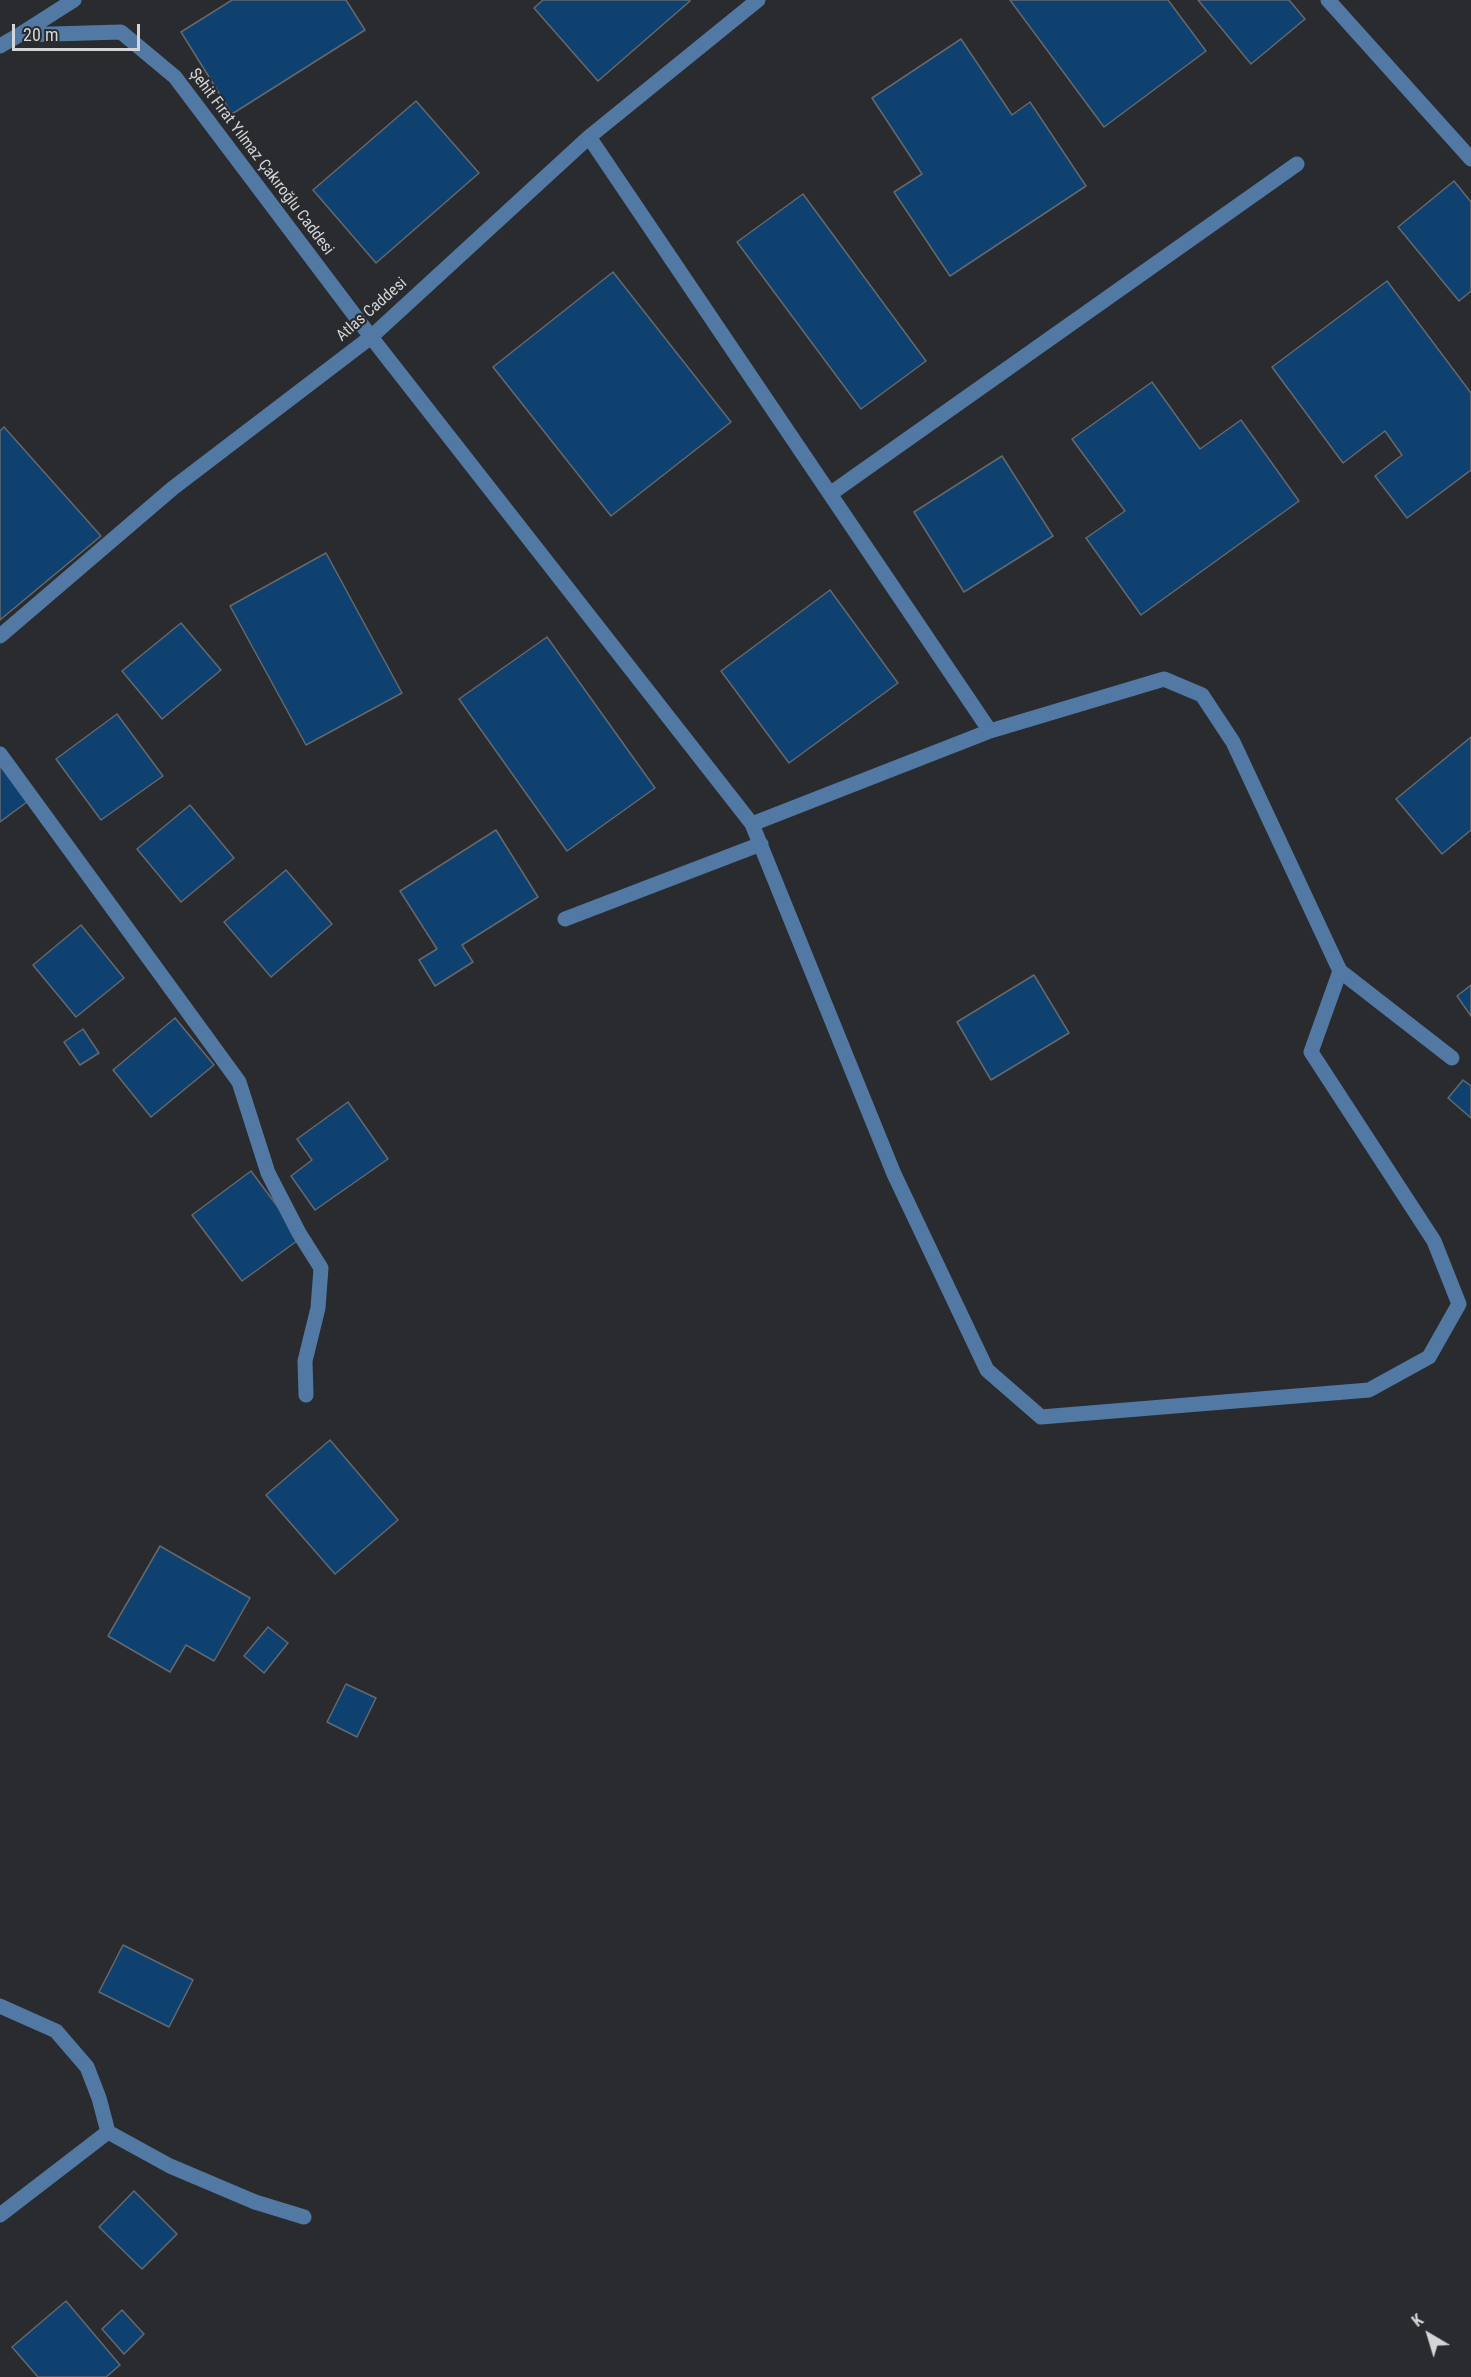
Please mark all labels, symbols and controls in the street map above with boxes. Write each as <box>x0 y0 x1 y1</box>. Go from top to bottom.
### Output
scale bar <box>15 12 142 50</box>
text: 20 m <box>23 24 58 45</box>
street label: Şehit Fırat Yılmaz Çakıroğlu Caddesi <box>185 65 337 259</box>
street label: Atlas Caddesi <box>333 274 411 346</box>
north arrow <box>1399 2305 1459 2365</box>
text: K <box>1408 2310 1427 2331</box>

